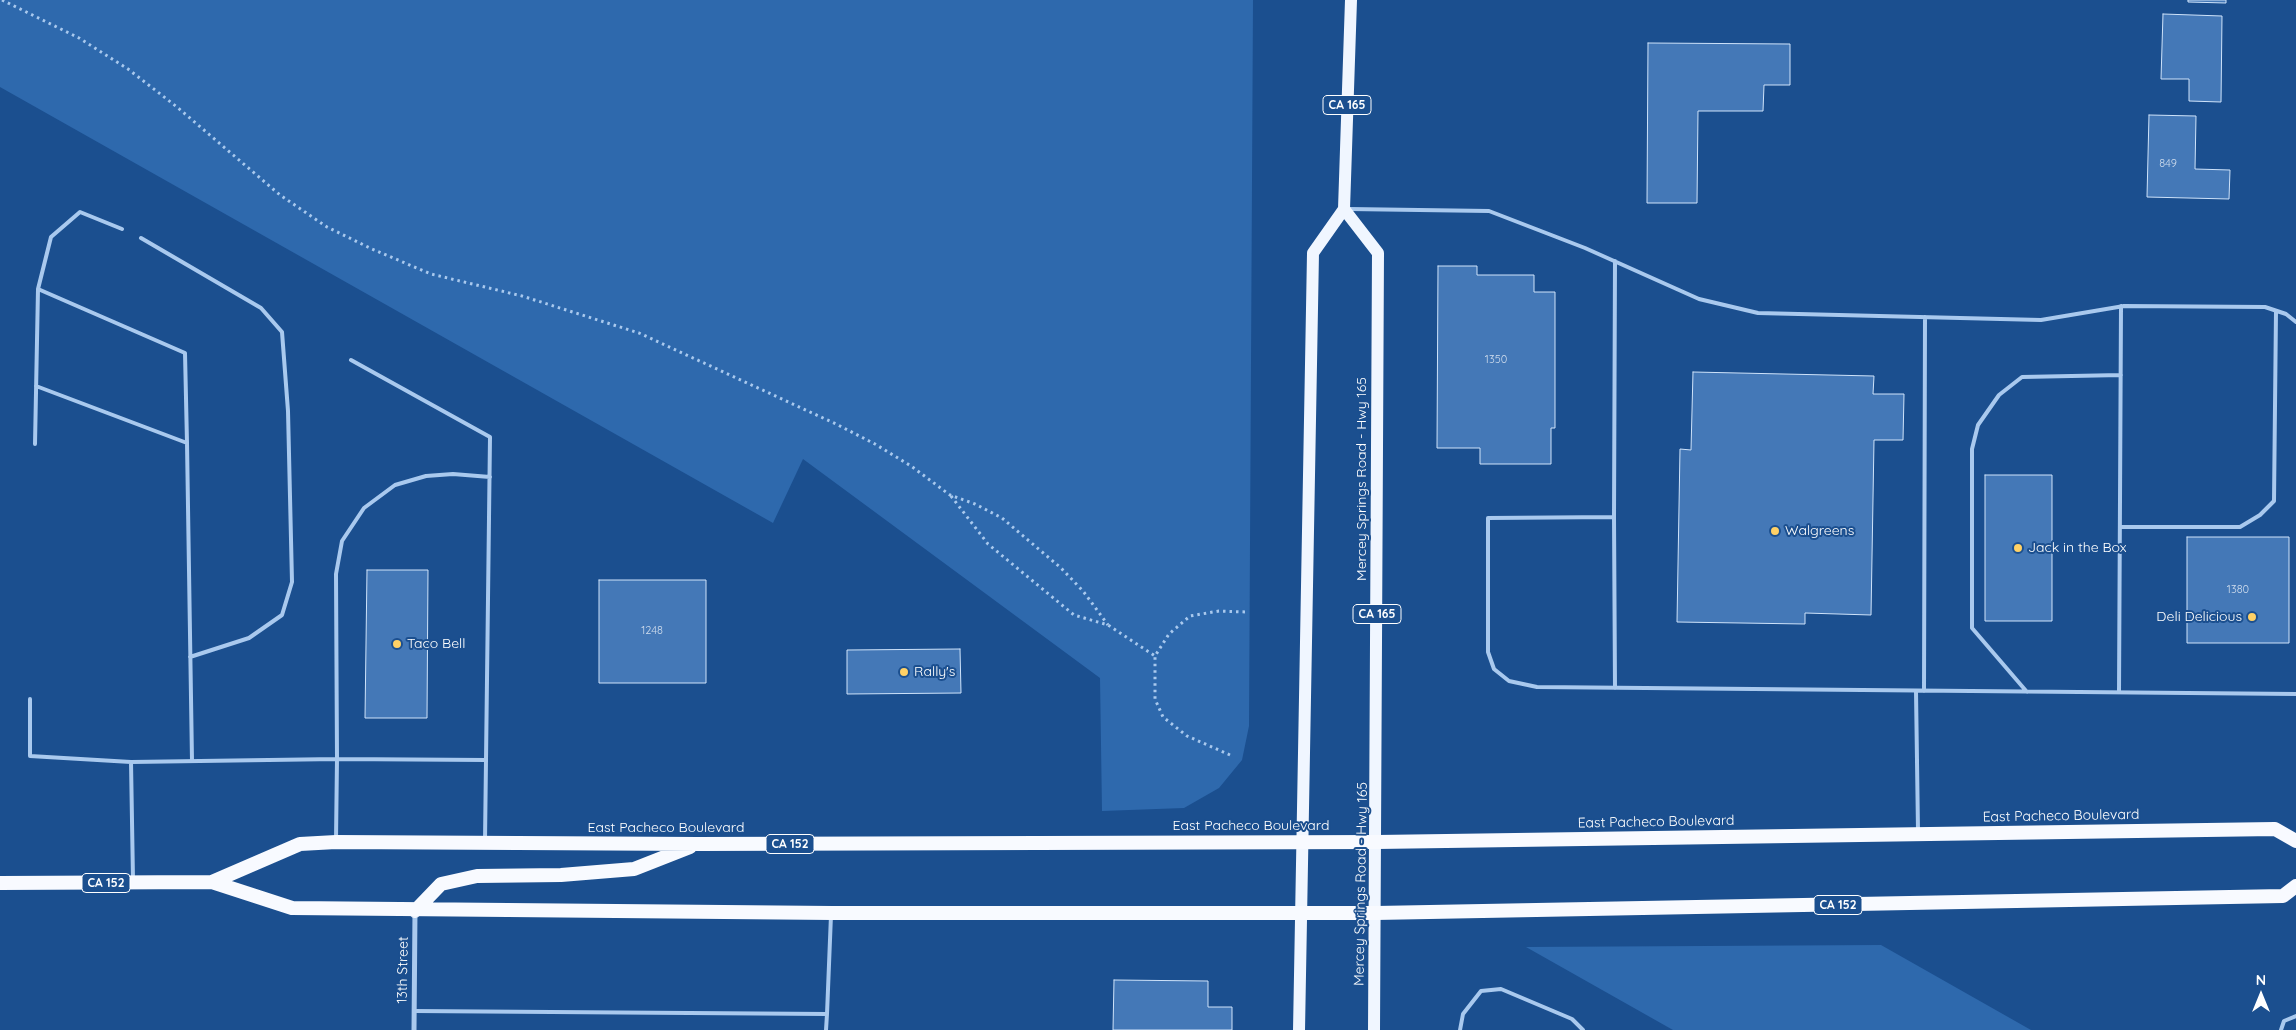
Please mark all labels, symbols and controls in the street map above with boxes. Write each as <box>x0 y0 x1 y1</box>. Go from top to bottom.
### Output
road number: CA 165 <box>1323 96 1371 114</box>
house number: 849 <box>2159 157 2177 171</box>
house number: 1350 <box>1485 353 1507 367</box>
street label: Mercey Springs Road - Hwy 165 <box>1354 377 1370 581</box>
place label: Walgreens <box>1785 523 1854 539</box>
marker: Walgreens <box>1769 525 1781 537</box>
place label: Jack in the Box <box>2028 540 2127 556</box>
marker: Jack in the Box <box>2012 542 2024 554</box>
house number: 1380 <box>2227 583 2249 597</box>
road number: CA 165 <box>1353 604 1401 624</box>
place label: Deli Delicious <box>2156 609 2242 625</box>
marker: Deli Delicious <box>2246 611 2258 623</box>
house number: 1248 <box>641 624 663 638</box>
place label: Taco Bell <box>407 636 466 652</box>
marker: Taco Bell <box>391 638 403 650</box>
place label: Rally's <box>914 664 955 680</box>
marker: Rally's <box>898 666 910 678</box>
street label: Mercey Springs Road - Hwy 165 <box>1351 782 1371 986</box>
street label: East Pacheco Boulevard <box>1982 806 2140 826</box>
street label: East Pacheco Boulevard <box>1577 812 1735 832</box>
street label: East Pacheco Boulevard <box>1173 818 1329 834</box>
street label: East Pacheco Boulevard <box>588 820 744 836</box>
road number: CA 152 <box>766 834 814 854</box>
road number: CA 152 <box>82 874 130 892</box>
road number: CA 152 <box>1814 896 1862 914</box>
street label: 13th Street <box>394 936 412 1004</box>
north arrow <box>2236 970 2286 1020</box>
text: N <box>2256 971 2266 989</box>

